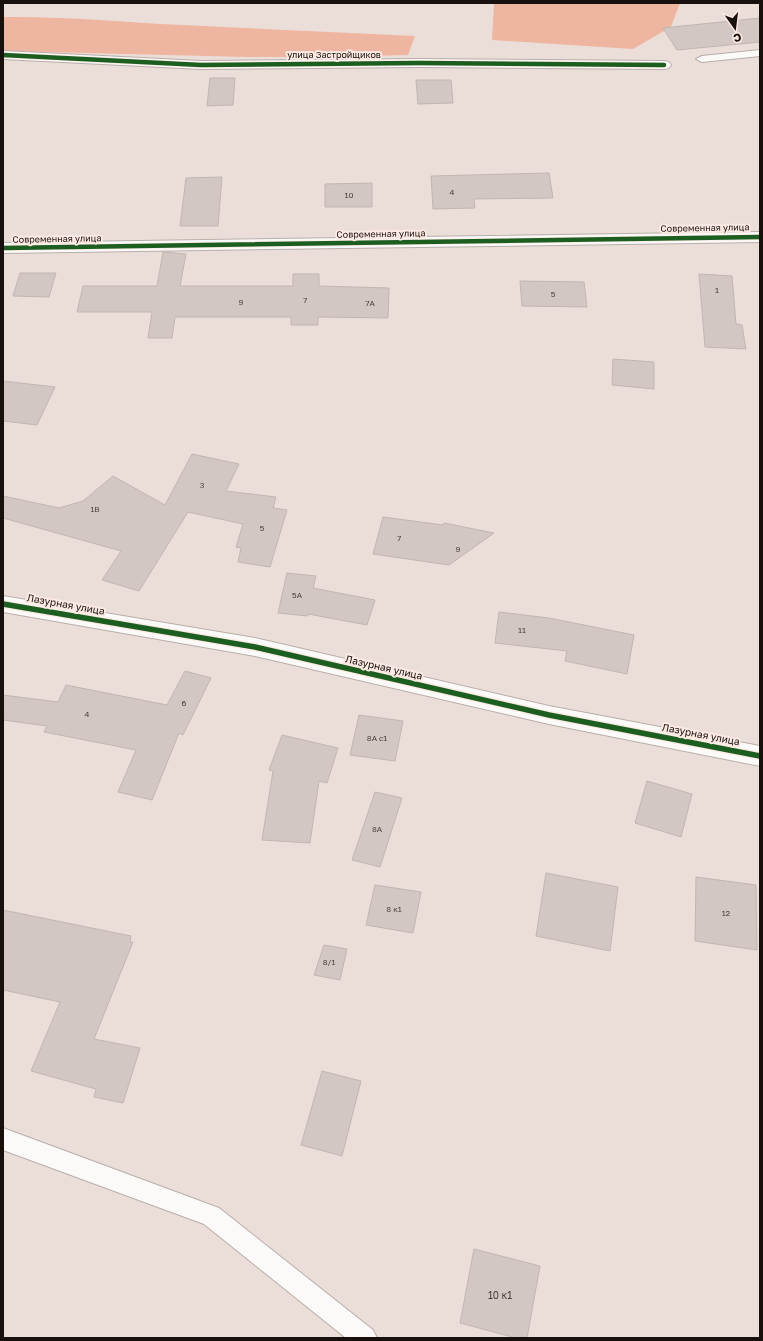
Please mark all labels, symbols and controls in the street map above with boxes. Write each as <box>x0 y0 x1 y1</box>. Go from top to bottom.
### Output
north arrow <box>715 8 755 48</box>
text: С <box>732 31 743 45</box>
street label: улица Застройщиков <box>287 49 381 60</box>
house number: 4 <box>450 187 455 197</box>
house number: 10 <box>345 190 353 200</box>
street label: Современная улица <box>660 221 750 234</box>
street label: Современная улица <box>336 227 426 240</box>
street label: Современная улица <box>12 232 102 245</box>
house number: 1 <box>715 285 719 295</box>
house number: 5 <box>551 289 556 299</box>
house number: 7 <box>303 295 307 305</box>
house number: 9 <box>239 297 244 307</box>
house number: 7А <box>365 298 375 308</box>
house number: 3 <box>200 480 205 490</box>
house number: 1В <box>90 504 100 514</box>
house number: 5 <box>260 523 265 533</box>
house number: 7 <box>397 533 401 543</box>
house number: 9 <box>456 544 461 554</box>
house number: 5А <box>292 590 303 600</box>
street label: Лазурная улица <box>26 591 106 617</box>
house number: 11 <box>518 625 526 635</box>
street label: Лазурная улица <box>344 652 424 682</box>
house number: 6 <box>182 698 187 708</box>
house number: 4 <box>85 709 90 719</box>
street label: Лазурная улица <box>661 721 741 747</box>
house number: 8А с1 <box>367 733 387 743</box>
house number: 8А <box>372 824 383 834</box>
house number: 8 к1 <box>386 904 402 914</box>
house number: 12 <box>722 908 731 918</box>
house number: 8/1 <box>323 957 335 967</box>
house number: 10 к1 <box>488 1289 512 1301</box>

